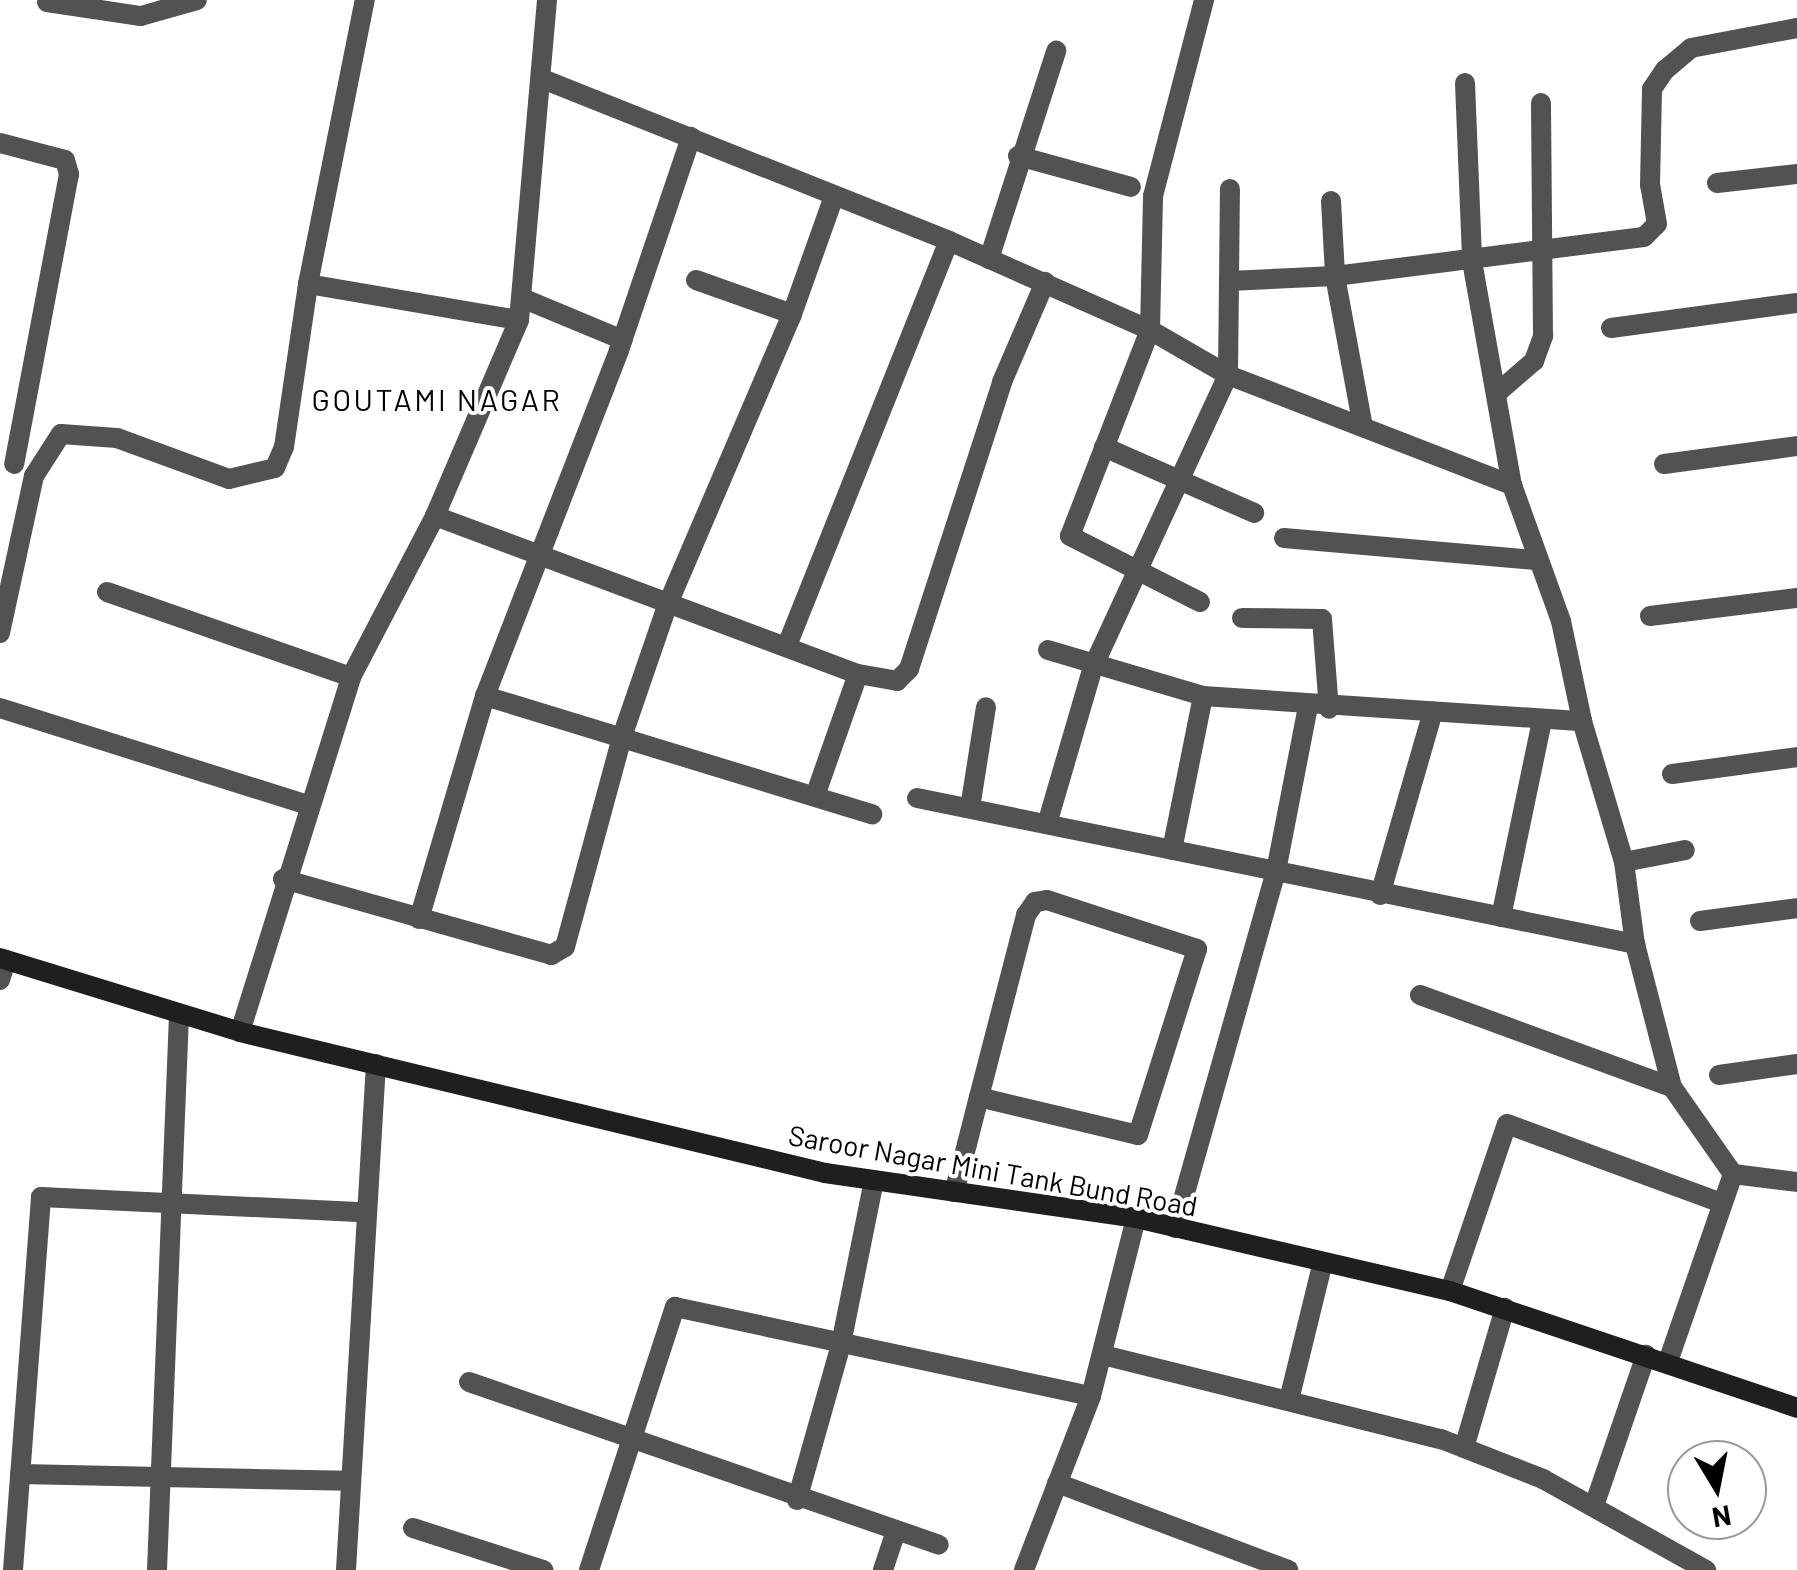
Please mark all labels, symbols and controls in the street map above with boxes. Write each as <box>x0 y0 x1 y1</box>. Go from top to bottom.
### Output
district label: GOUTAMI NAGAR <box>312 381 562 417</box>
street label: Saroor Nagar Mini Tank Bund Road <box>786 1117 1200 1223</box>
north arrow <box>1667 1440 1767 1540</box>
text: N <box>1710 1499 1734 1536</box>

